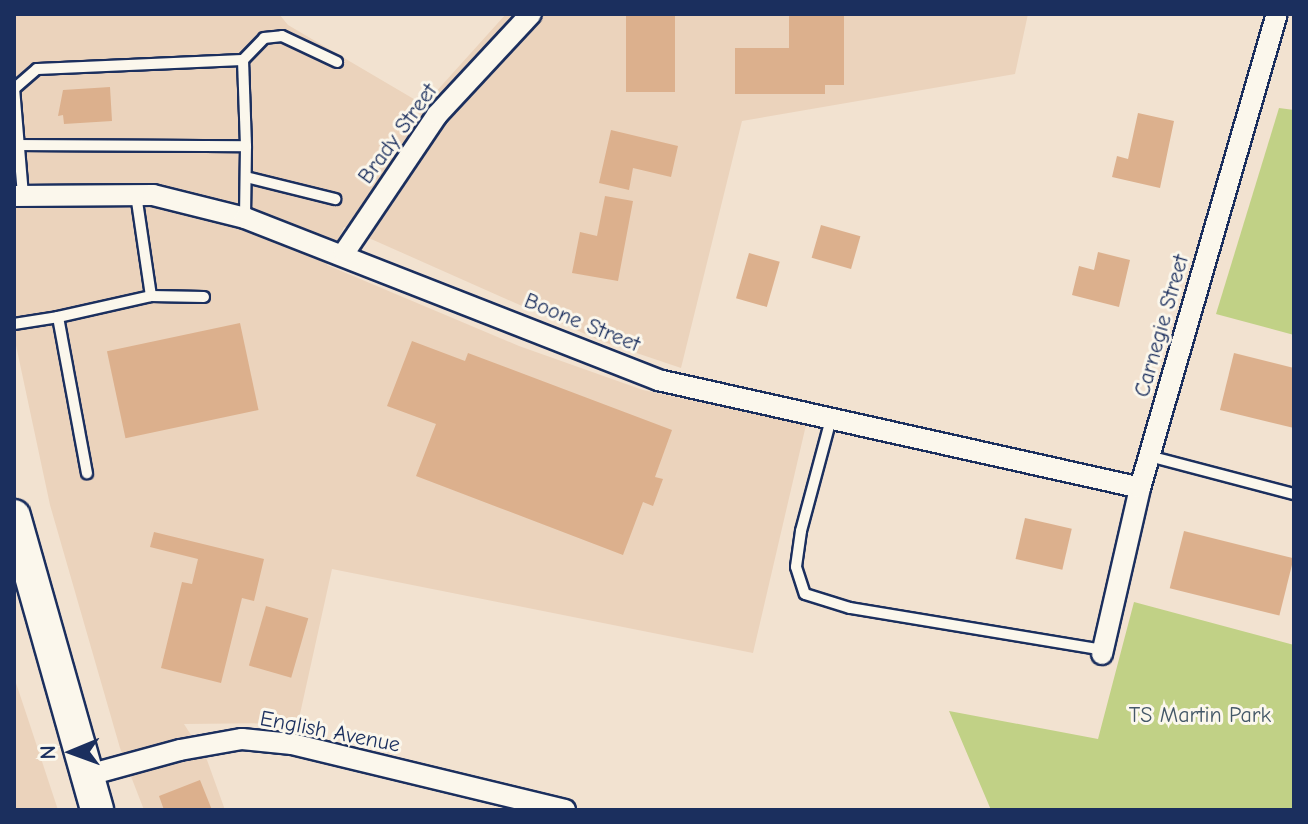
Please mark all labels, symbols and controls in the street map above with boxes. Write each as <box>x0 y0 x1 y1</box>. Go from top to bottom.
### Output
street label: Brady Street <box>353 79 443 189</box>
street label: Carnegie Street <box>1129 252 1195 400</box>
street label: Boone Street <box>520 288 644 358</box>
park label: TS Martin Park <box>1129 703 1271 729</box>
street label: English Avenue <box>258 705 402 759</box>
north arrow <box>32 712 112 792</box>
text: N <box>35 745 61 760</box>

